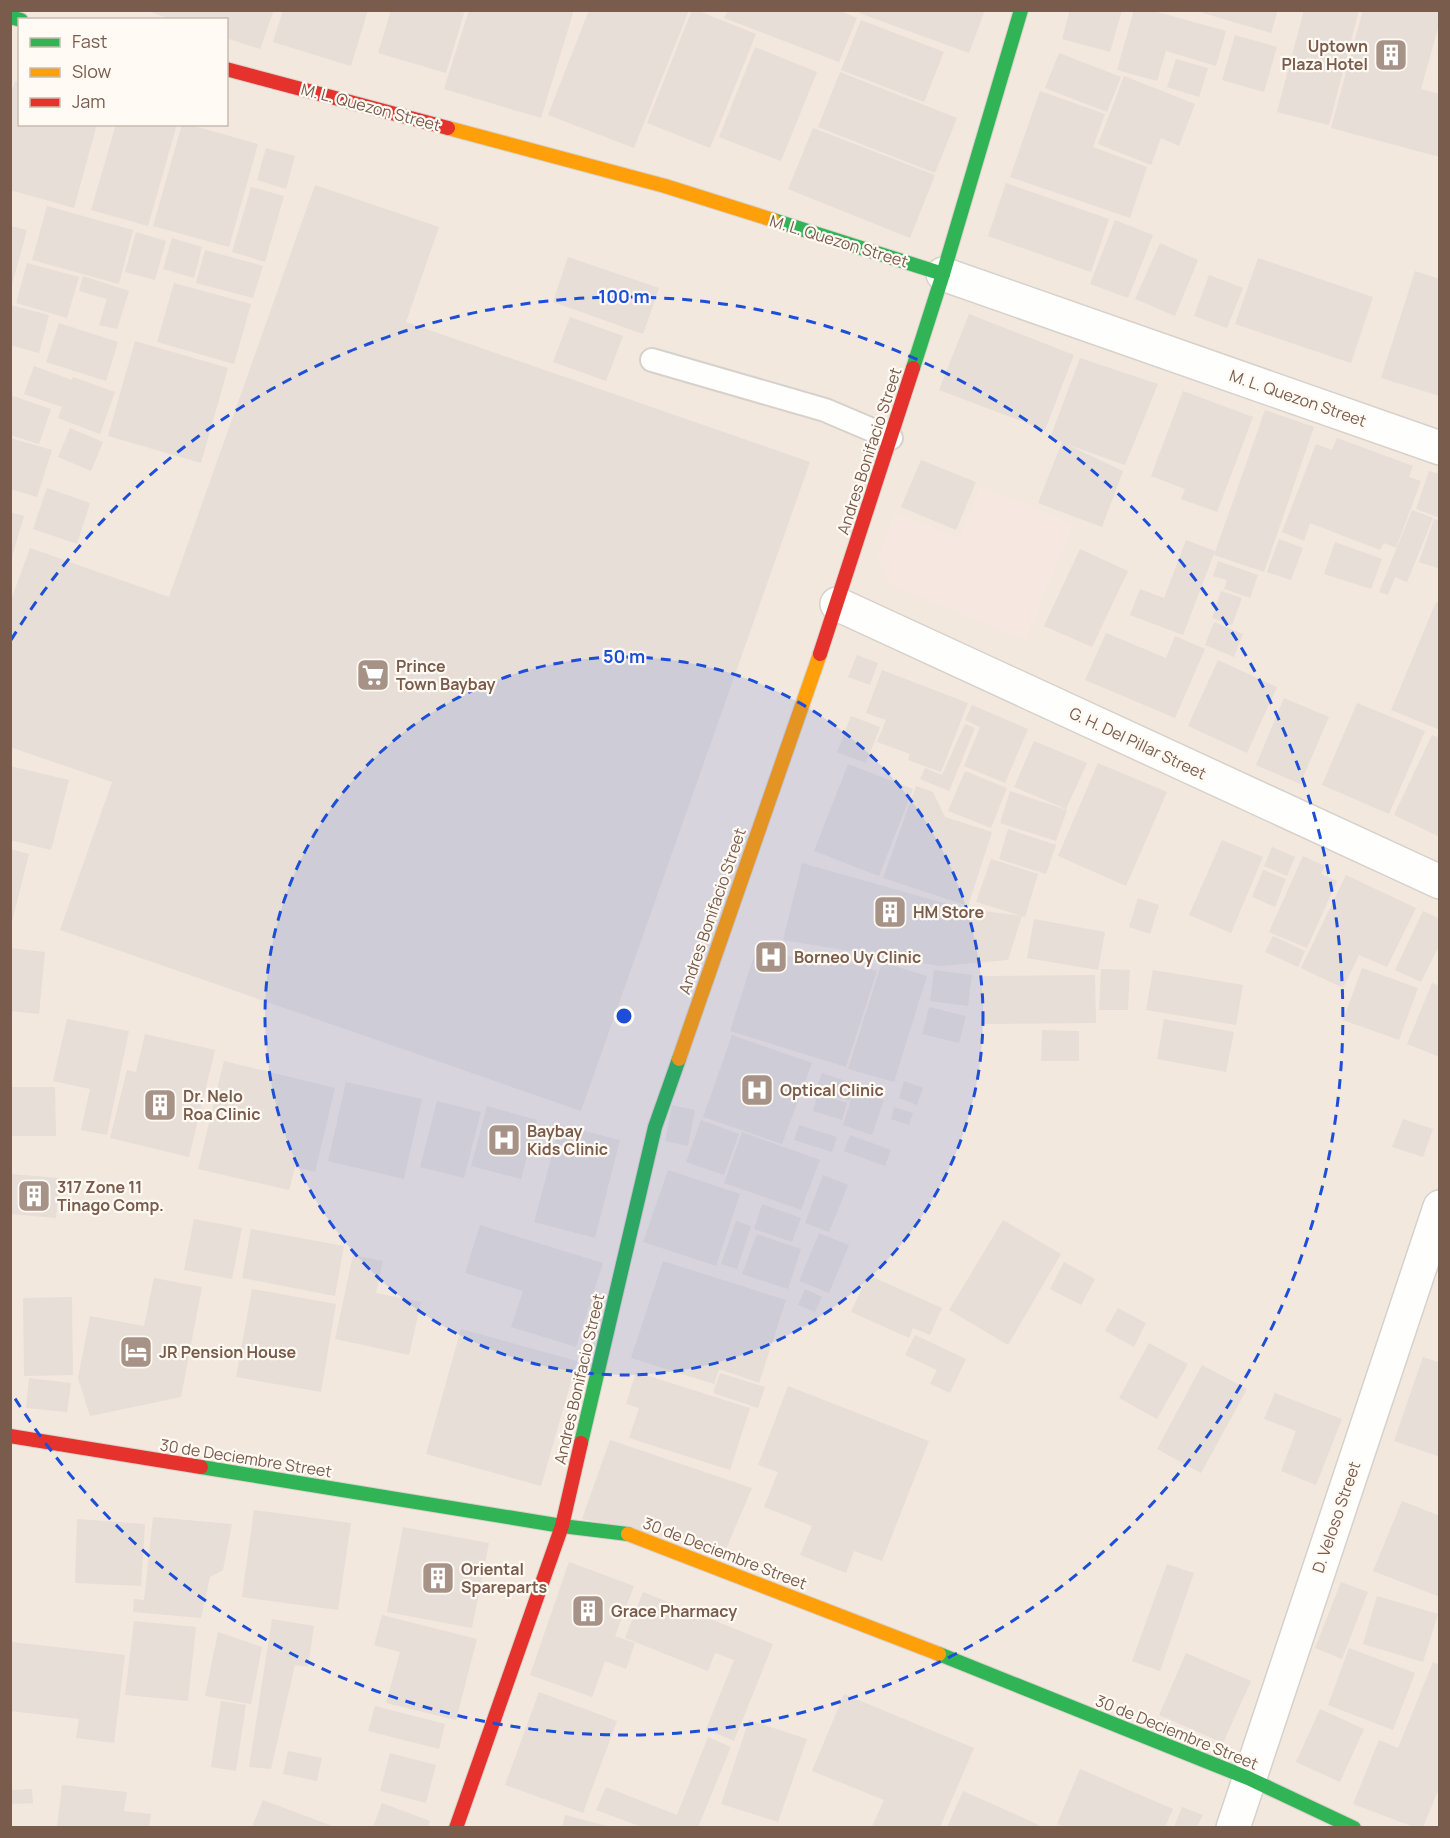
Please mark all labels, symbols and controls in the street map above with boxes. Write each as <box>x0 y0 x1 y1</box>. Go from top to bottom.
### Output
legend <box>18 18 228 126</box>
text: Fast <box>72 29 107 53</box>
place label: Uptown Plaza Hotel <box>1282 35 1368 75</box>
building icon: Uptown Plaza Hotel <box>1373 37 1409 73</box>
text: Slow <box>72 59 112 83</box>
street label: M. L. Quezon Street <box>299 78 443 136</box>
text: Jam <box>72 89 106 113</box>
street label: M. L. Quezon Street <box>767 209 911 273</box>
text: 100 m <box>598 284 650 308</box>
street label: M. L. Quezon Street <box>1227 364 1369 432</box>
street label: Andres Bonifacio Street <box>832 365 906 537</box>
text: 50 m <box>603 644 645 668</box>
place label: Prince Town Baybay <box>396 655 495 695</box>
supermarket icon: Prince Town Baybay <box>355 657 391 693</box>
street label: G. H. Del Pillar Street <box>1066 702 1210 784</box>
street label: Andres Bonifacio Street <box>673 825 751 997</box>
building icon: HM Store <box>872 894 908 930</box>
place label: HM Store <box>913 901 985 923</box>
hospital icon: Borneo Uy Clinic <box>753 939 789 975</box>
place label: Borneo Uy Clinic <box>794 946 921 968</box>
centre of rings <box>614 1006 634 1026</box>
hospital icon: Optical Clinic <box>739 1072 775 1108</box>
place label: Optical Clinic <box>780 1079 884 1101</box>
place label: Dr. Nelo Roa Clinic <box>183 1085 260 1125</box>
building icon: Dr. Nelo Roa Clinic <box>142 1087 178 1123</box>
place label: Baybay Kids Clinic <box>527 1120 608 1160</box>
hospital icon: Baybay Kids Clinic <box>486 1122 522 1158</box>
place label: 317 Zone 11 Tinago Comp. <box>57 1176 164 1216</box>
building icon: 317 Zone 11 Tinago Comp. <box>16 1178 52 1214</box>
street label: Andres Bonifacio Street <box>549 1292 609 1466</box>
hotel icon: JR Pension House <box>118 1334 154 1370</box>
place label: JR Pension House <box>159 1341 297 1363</box>
street label: 30 de Deciembre Street <box>159 1434 333 1482</box>
street label: D. Veloso Street <box>1307 1458 1365 1576</box>
street label: 30 de Deciembre Street <box>640 1512 810 1594</box>
place label: Oriental Spareparts <box>461 1558 548 1598</box>
building icon: Oriental Spareparts <box>420 1560 456 1596</box>
building icon: Grace Pharmacy <box>570 1593 606 1629</box>
place label: Grace Pharmacy <box>611 1600 737 1622</box>
street label: 30 de Deciembre Street <box>1092 1689 1262 1775</box>

